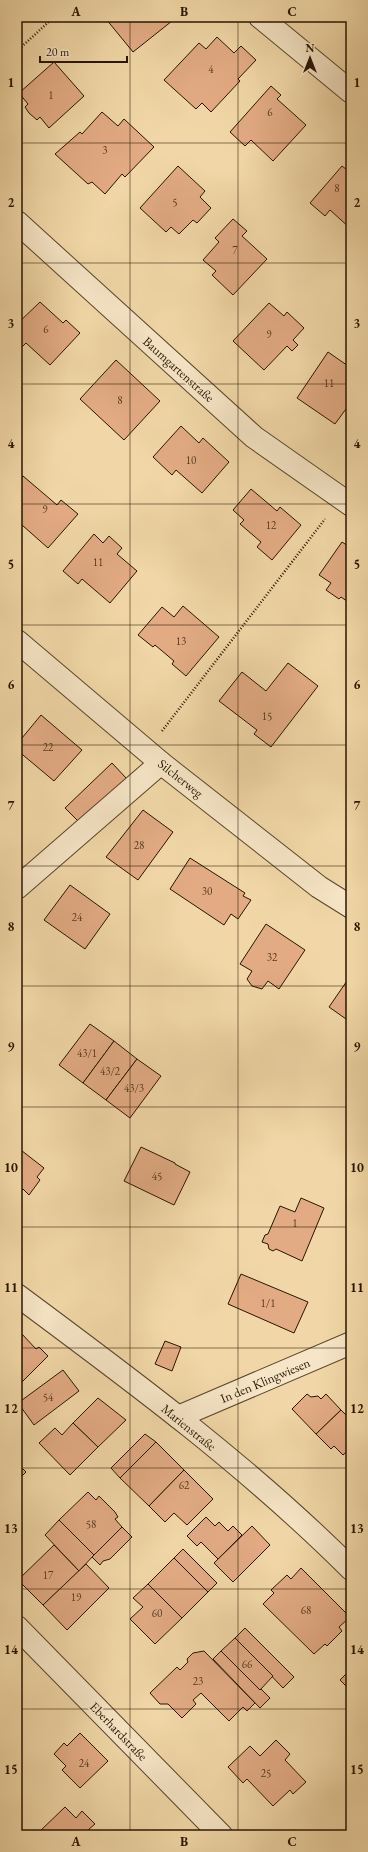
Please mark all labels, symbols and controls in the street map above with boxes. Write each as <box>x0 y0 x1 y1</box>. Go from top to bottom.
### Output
text: A <box>70 3 81 20</box>
text: B <box>180 3 188 20</box>
text: C <box>287 3 297 20</box>
scale bar <box>40 38 127 64</box>
north arrow <box>290 38 330 78</box>
text: N <box>306 41 315 55</box>
text: 20 m <box>46 44 70 60</box>
house number: 4 <box>208 62 214 76</box>
text: 1 <box>8 74 15 91</box>
text: 1 <box>354 74 361 91</box>
house number: 1 <box>48 88 54 102</box>
house number: 6 <box>267 105 273 119</box>
house number: 3 <box>102 143 108 157</box>
house number: 8 <box>334 181 340 195</box>
text: 2 <box>8 194 15 211</box>
text: 2 <box>354 194 361 211</box>
house number: 5 <box>172 195 178 209</box>
house number: 7 <box>232 243 238 257</box>
text: 3 <box>8 315 15 332</box>
text: 3 <box>354 315 361 332</box>
house number: 6 <box>43 322 49 336</box>
house number: 9 <box>266 327 272 341</box>
street label: Baumgartenstraße <box>139 333 218 406</box>
house number: 11 <box>324 376 334 390</box>
house number: 8 <box>117 393 123 407</box>
text: 4 <box>8 435 15 452</box>
text: 4 <box>354 435 361 452</box>
house number: 10 <box>186 453 196 467</box>
house number: 9 <box>42 502 48 516</box>
house number: 12 <box>266 518 277 532</box>
house number: 11 <box>93 555 103 569</box>
text: 5 <box>8 556 14 573</box>
text: 5 <box>354 556 360 573</box>
house number: 13 <box>176 634 186 648</box>
text: 6 <box>8 676 15 693</box>
text: 6 <box>354 676 361 693</box>
house number: 15 <box>262 709 272 723</box>
house number: 22 <box>43 740 54 754</box>
street label: Silcherweg <box>155 755 207 802</box>
text: 7 <box>8 797 15 814</box>
text: 7 <box>354 797 361 814</box>
house number: 28 <box>134 838 144 852</box>
house number: 30 <box>202 884 212 898</box>
house number: 24 <box>72 910 83 924</box>
text: 8 <box>8 918 15 935</box>
text: 8 <box>354 918 361 935</box>
house number: 32 <box>267 950 278 964</box>
text: 9 <box>8 1038 15 1055</box>
text: 9 <box>354 1038 361 1055</box>
house number: 43/1 <box>77 1046 97 1060</box>
house number: 43/2 <box>100 1064 121 1078</box>
house number: 43/3 <box>124 1081 144 1095</box>
text: 10 <box>4 1159 18 1176</box>
text: 10 <box>350 1159 364 1176</box>
house number: 45 <box>152 1169 162 1183</box>
house number: 1 <box>292 1216 298 1230</box>
text: 11 <box>4 1279 18 1296</box>
text: 11 <box>350 1279 364 1296</box>
house number: 1/1 <box>261 1296 275 1310</box>
street label: In den Klingwiesen <box>218 1354 313 1407</box>
house number: 54 <box>43 1390 54 1404</box>
text: 12 <box>4 1400 18 1417</box>
street label: Marienstraße <box>158 1400 220 1455</box>
text: 12 <box>350 1400 364 1417</box>
house number: 62 <box>179 1478 190 1492</box>
house number: 58 <box>86 1517 96 1531</box>
text: 13 <box>4 1520 18 1537</box>
text: 13 <box>350 1520 364 1537</box>
house number: 17 <box>43 1568 54 1582</box>
house number: 19 <box>71 1590 82 1604</box>
house number: 68 <box>301 1603 311 1617</box>
house number: 60 <box>152 1606 162 1620</box>
text: 14 <box>4 1641 18 1658</box>
text: 14 <box>350 1641 364 1658</box>
house number: 66 <box>242 1657 253 1671</box>
house number: 23 <box>193 1674 203 1688</box>
street label: Eberhardstraße <box>86 1698 151 1764</box>
house number: 24 <box>79 1756 90 1770</box>
text: 15 <box>4 1761 18 1778</box>
text: 15 <box>350 1761 364 1778</box>
house number: 25 <box>261 1766 271 1780</box>
text: A <box>70 1833 81 1850</box>
text: B <box>180 1833 188 1850</box>
text: C <box>287 1833 297 1850</box>

